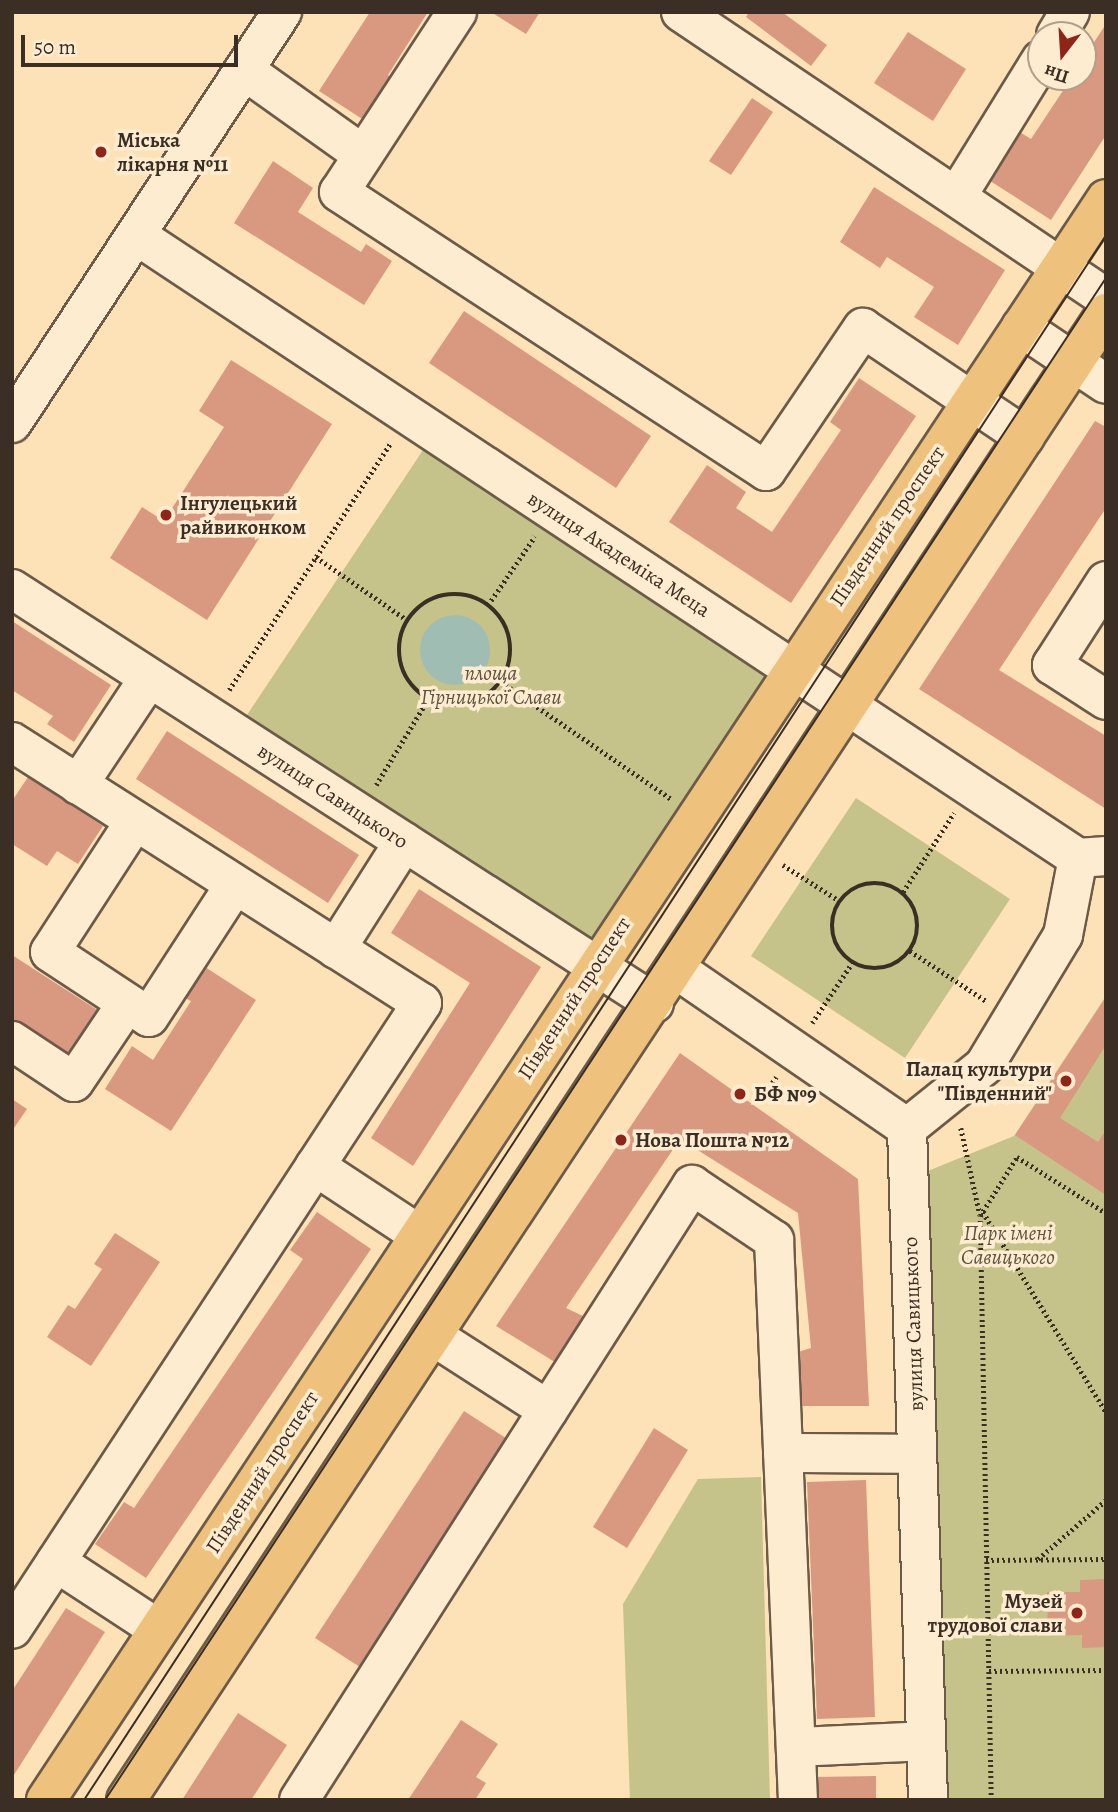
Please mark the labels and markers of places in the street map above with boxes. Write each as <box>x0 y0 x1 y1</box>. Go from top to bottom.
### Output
place label: Міська лікарня №11 <box>117 127 228 177</box>
marker: Міська лікарня №11 <box>91 142 111 162</box>
place label: Інгулецький райвиконком <box>180 490 306 540</box>
marker: Інгулецький райвиконком <box>158 507 174 523</box>
place label: Палац культури "Південний" <box>906 1056 1052 1106</box>
marker: Палац культури "Південний" <box>1058 1073 1074 1089</box>
place label: БФ №9 <box>754 1081 817 1107</box>
marker: БФ №9 <box>732 1086 748 1102</box>
place label: Нова Пошта №12 <box>635 1127 789 1153</box>
marker: Нова Пошта №12 <box>613 1132 629 1148</box>
place label: Музей трудової слави <box>928 1588 1063 1638</box>
marker: Музей трудової слави <box>1069 1605 1085 1621</box>

